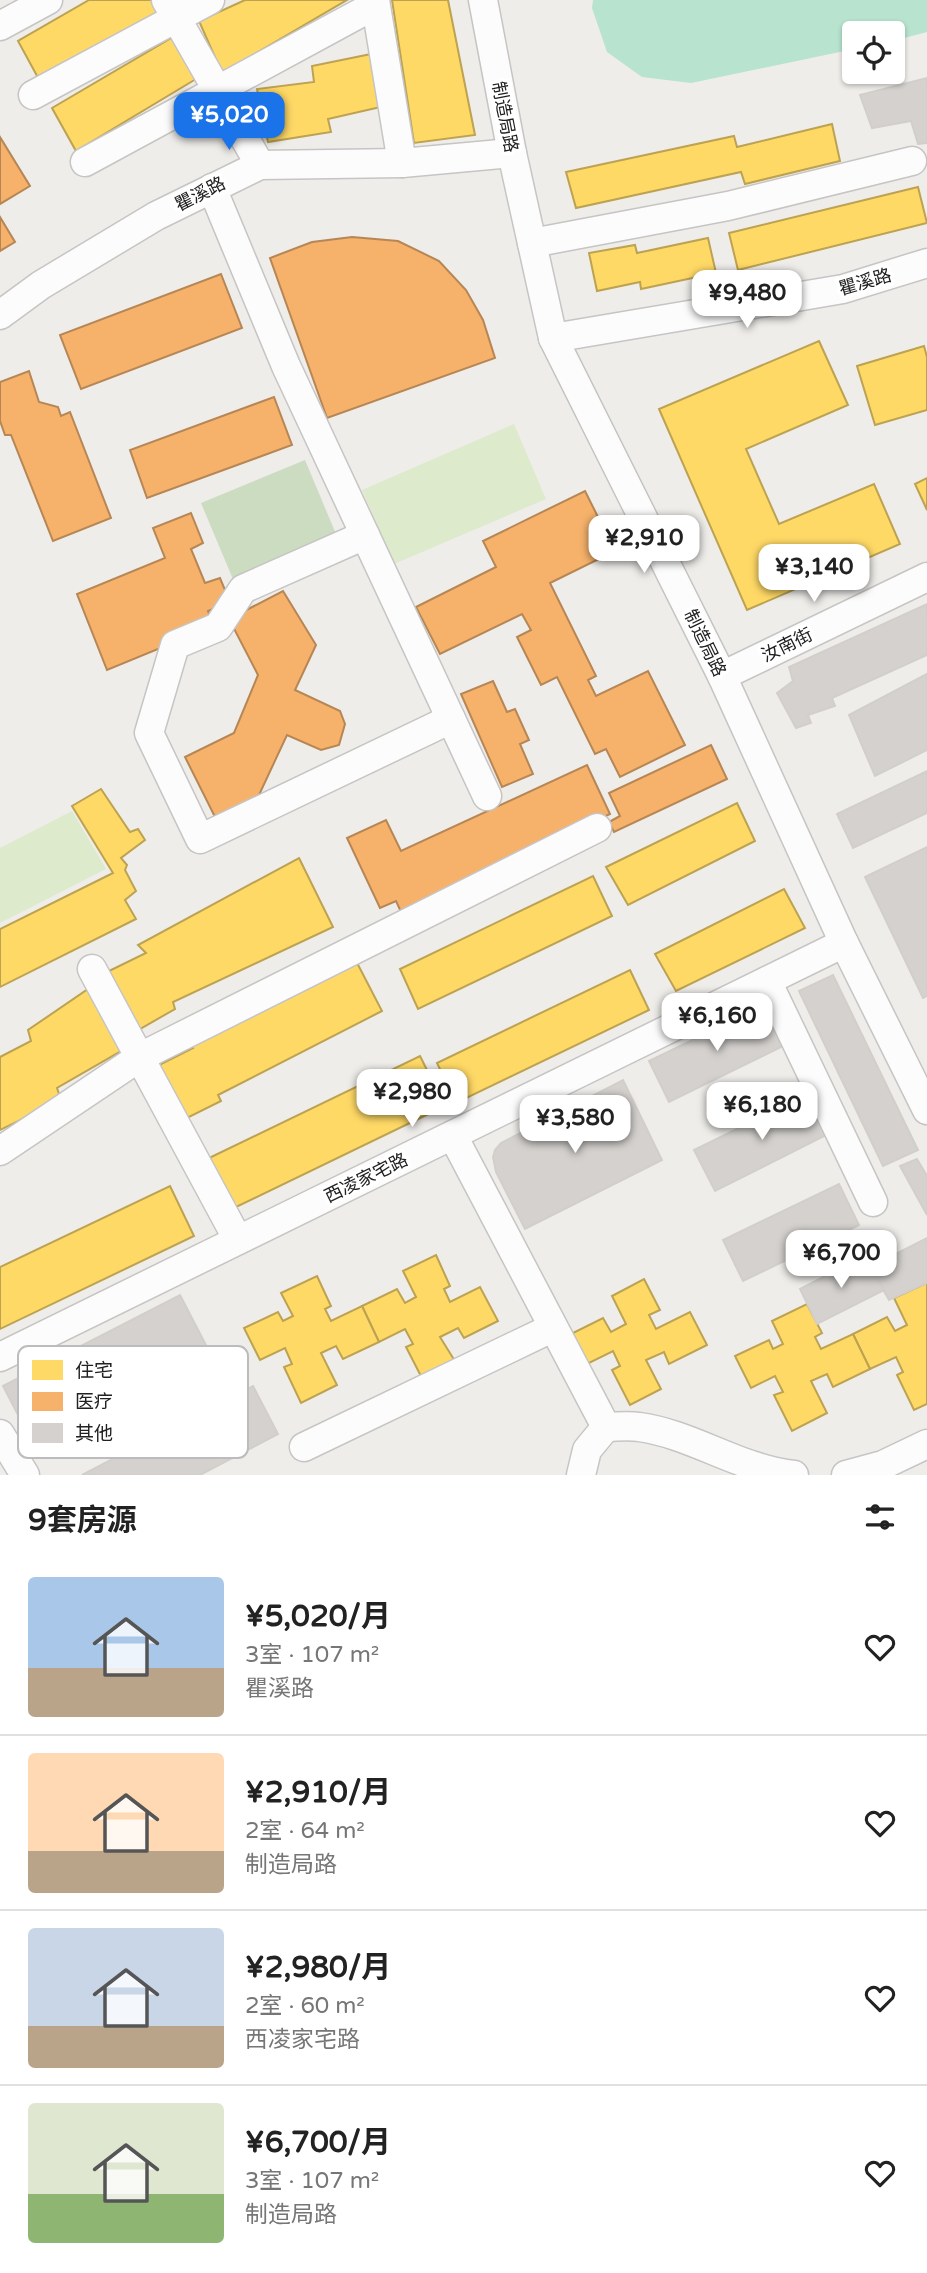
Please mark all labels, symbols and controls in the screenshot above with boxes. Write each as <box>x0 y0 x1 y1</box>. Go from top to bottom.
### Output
map controls <box>842 21 905 84</box>
button: locate <box>842 21 905 84</box>
street label: 制造局路 <box>487 80 523 154</box>
pin: ¥5,020 <box>172 92 286 152</box>
text: ¥5,020 <box>190 101 268 129</box>
street label: 瞿溪路 <box>171 172 229 216</box>
street label: 瞿溪路 <box>836 264 894 300</box>
pin: ¥9,480 <box>690 270 804 330</box>
text: ¥9,480 <box>708 279 786 307</box>
pin: ¥2,910 <box>587 516 701 575</box>
text: ¥2,910 <box>605 524 683 552</box>
pin: ¥3,140 <box>757 544 871 604</box>
text: ¥3,140 <box>775 553 853 581</box>
street label: 制造局路 <box>679 606 731 680</box>
street label: 汝南街 <box>758 623 816 667</box>
pin: ¥6,160 <box>660 993 774 1053</box>
text: ¥6,160 <box>678 1002 756 1030</box>
pin: ¥2,980 <box>355 1070 469 1129</box>
text: ¥2,980 <box>373 1078 451 1106</box>
pin: ¥6,180 <box>705 1082 819 1142</box>
text: ¥6,180 <box>723 1091 801 1119</box>
pin: ¥3,580 <box>518 1096 632 1155</box>
text: ¥3,580 <box>536 1104 614 1132</box>
street label: 西凌家宅路 <box>321 1148 411 1208</box>
pin: ¥6,700 <box>784 1230 898 1290</box>
text: ¥6,700 <box>802 1239 880 1267</box>
legend <box>18 1346 248 1458</box>
text: 住宅 <box>75 1360 113 1382</box>
text: 医疗 <box>75 1391 113 1413</box>
text: 其他 <box>75 1423 113 1445</box>
icon: filters <box>861 1498 899 1536</box>
text: 9套房源 <box>28 1502 137 1539</box>
text: ¥5,020/月 <box>245 1598 391 1635</box>
icon: home <box>84 1605 168 1689</box>
icon: heart <box>861 1628 899 1666</box>
text: 3室 · 107 m² <box>245 1641 379 1669</box>
text: 瞿溪路 <box>245 1675 314 1703</box>
text: ¥2,910/月 <box>245 1774 391 1811</box>
icon: home <box>84 1781 168 1865</box>
icon: heart <box>861 1804 899 1842</box>
text: 2室 · 64 m² <box>245 1817 365 1845</box>
text: 制造局路 <box>245 1851 337 1879</box>
text: ¥2,980/月 <box>245 1949 391 1986</box>
icon: home <box>84 1956 168 2040</box>
icon: heart <box>861 1979 899 2017</box>
text: 2室 · 60 m² <box>245 1992 365 2020</box>
text: 西凌家宅路 <box>245 2026 360 2054</box>
text: ¥6,700/月 <box>245 2124 391 2161</box>
icon: home <box>84 2131 168 2215</box>
icon: heart <box>861 2154 899 2192</box>
text: 3室 · 107 m² <box>245 2167 379 2195</box>
text: 制造局路 <box>245 2201 337 2229</box>

